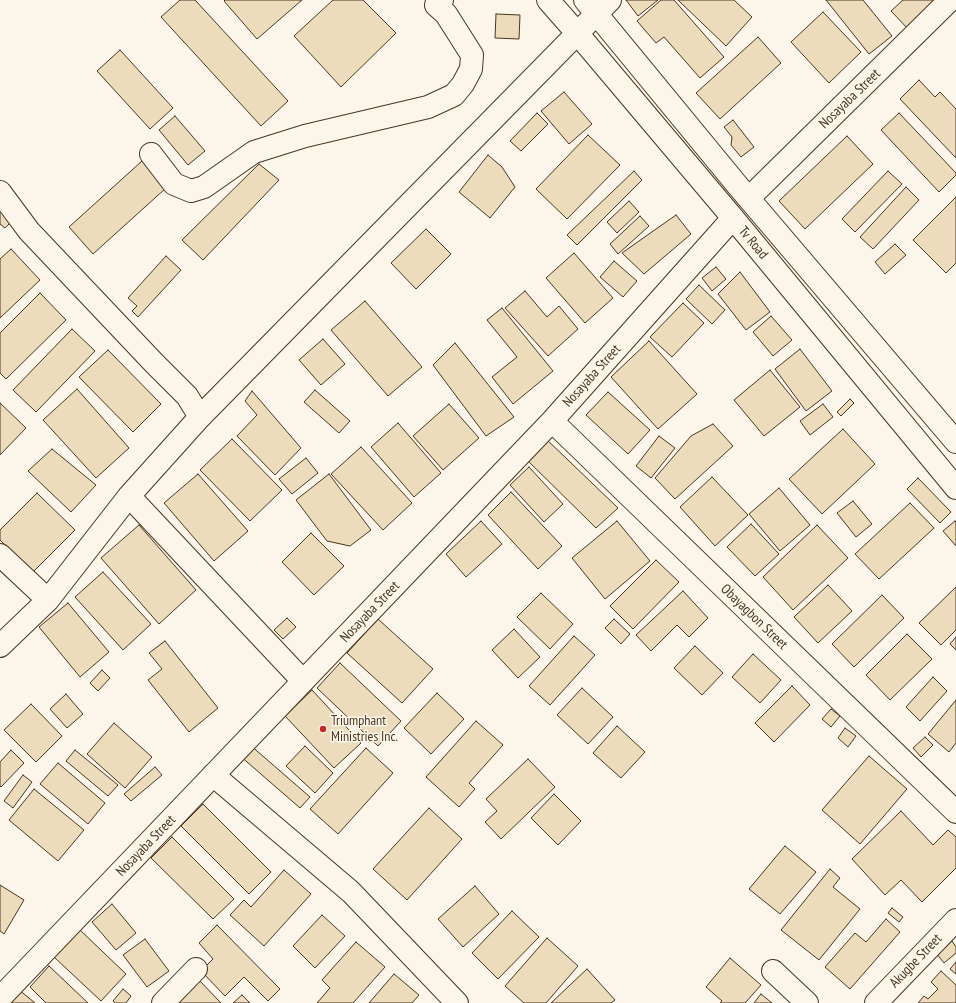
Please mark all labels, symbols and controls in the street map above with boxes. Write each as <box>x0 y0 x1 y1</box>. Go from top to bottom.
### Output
street label: Nosayaba Street <box>816 66 884 132</box>
street label: Tv Road <box>735 223 771 263</box>
street label: Nosayaba Street <box>560 341 624 411</box>
street label: Nosayaba Street <box>337 578 403 646</box>
street label: Obayagbon Street <box>717 581 791 653</box>
place label: Triumphant Ministries Inc. <box>331 713 398 746</box>
marker: Triumphant Ministries Inc. <box>318 724 328 734</box>
street label: Nosayaba Street <box>113 812 179 880</box>
street label: Akugbe Street <box>886 931 946 991</box>

